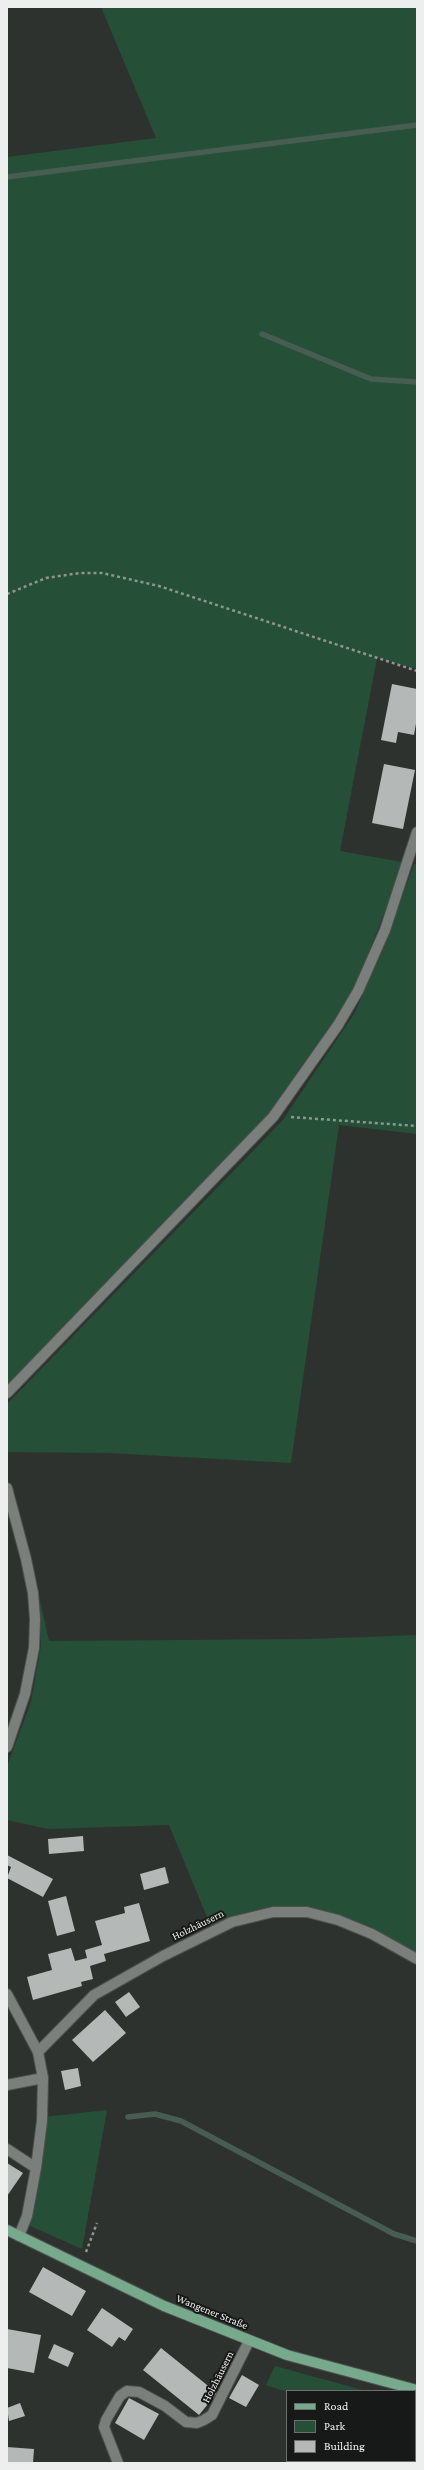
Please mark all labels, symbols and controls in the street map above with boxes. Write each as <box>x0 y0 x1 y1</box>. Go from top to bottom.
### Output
street label: Holzhäusern <box>170 1907 226 1943</box>
street label: Wangener Straße <box>174 2292 250 2332</box>
street label: Holzhäusern <box>199 2349 237 2405</box>
legend <box>286 2390 416 2462</box>
text: Road <box>324 2399 348 2413</box>
text: Park <box>324 2419 345 2433</box>
text: Building <box>324 2439 365 2453</box>

